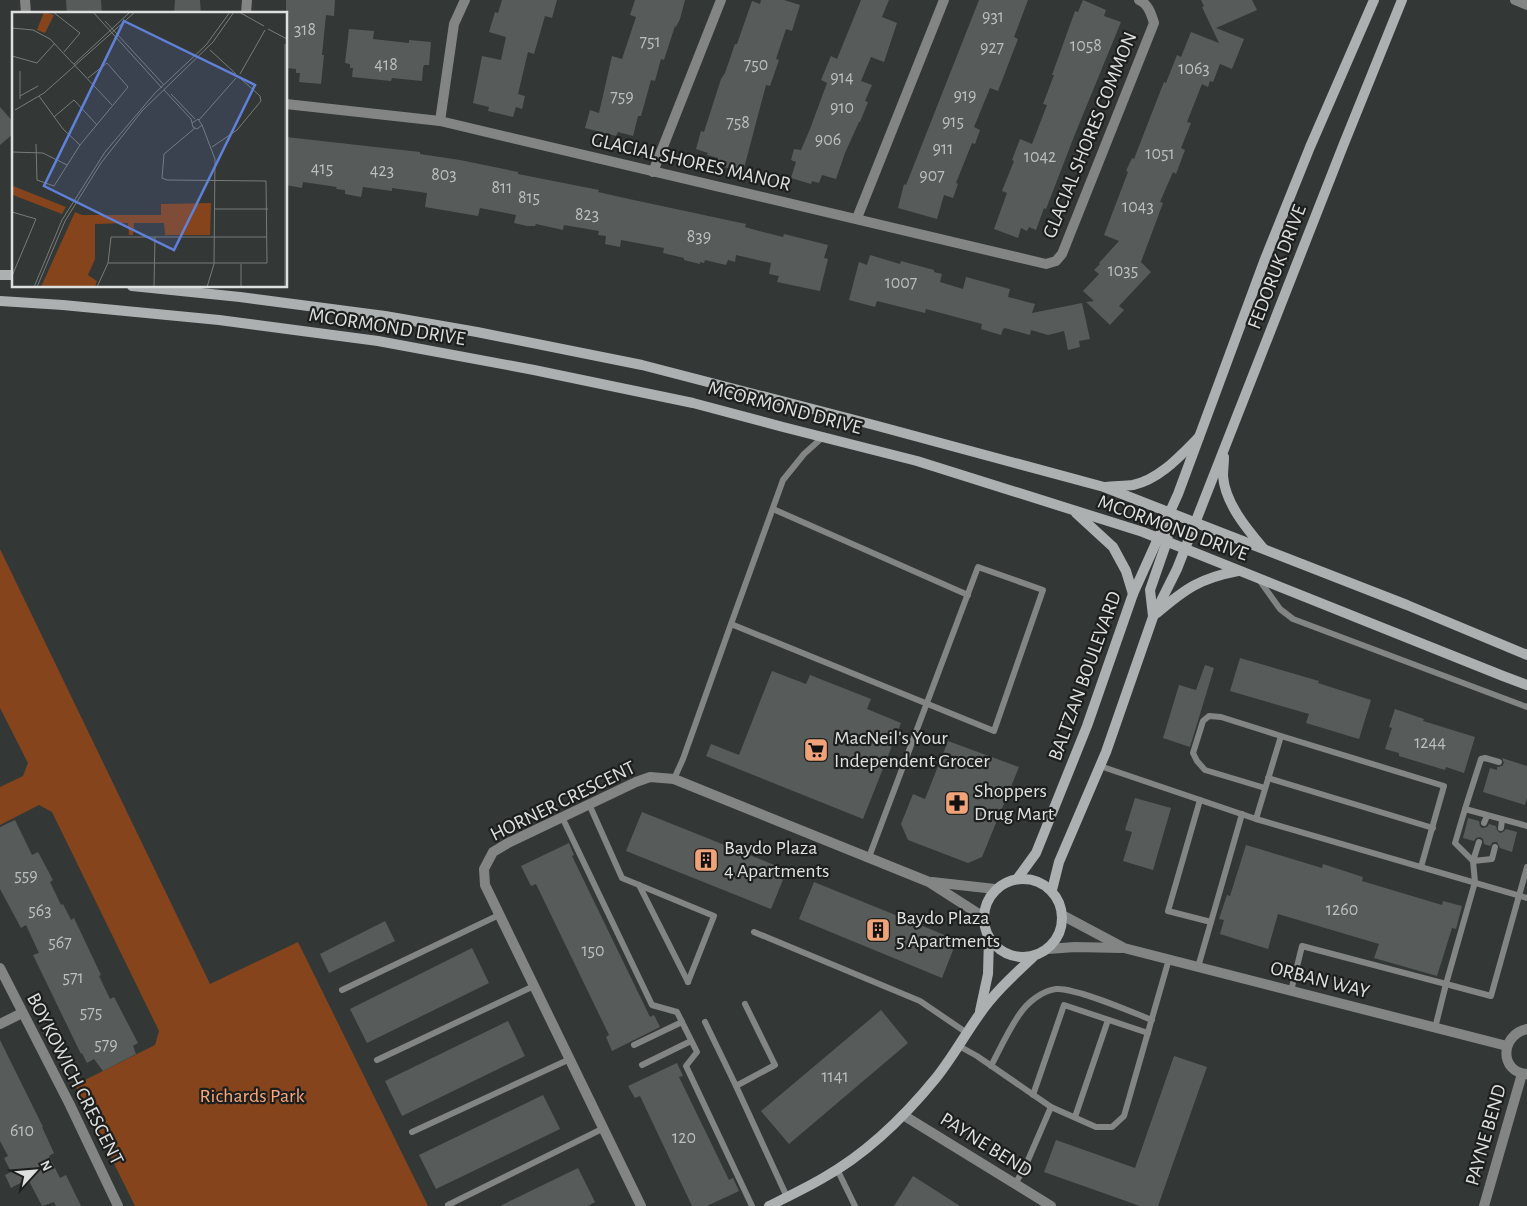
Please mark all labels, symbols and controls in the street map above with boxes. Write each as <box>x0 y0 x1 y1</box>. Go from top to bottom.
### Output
house number: 931 <box>982 8 1004 26</box>
inset map <box>12 12 288 288</box>
house number: 318 <box>294 21 316 39</box>
street label: GLACIAL SHORES COMMON <box>1039 29 1141 241</box>
house number: 751 <box>639 33 661 51</box>
house number: 1058 <box>1070 37 1102 55</box>
house number: 927 <box>980 39 1004 57</box>
house number: 418 <box>374 56 398 74</box>
house number: 750 <box>744 56 768 74</box>
house number: 1063 <box>1178 60 1210 78</box>
house number: 914 <box>830 69 854 87</box>
house number: 919 <box>953 87 977 105</box>
house number: 759 <box>610 88 634 106</box>
house number: 910 <box>830 99 854 117</box>
house number: 915 <box>942 113 964 131</box>
house number: 758 <box>726 114 750 132</box>
street label: GLACIAL SHORES MANOR <box>589 129 793 195</box>
house number: 906 <box>815 131 841 149</box>
house number: 911 <box>933 140 953 158</box>
house number: 1051 <box>1145 145 1175 163</box>
house number: 1042 <box>1024 148 1056 166</box>
house number: 415 <box>311 160 333 178</box>
house number: 423 <box>370 162 394 180</box>
house number: 803 <box>431 166 457 184</box>
house number: 907 <box>919 167 945 185</box>
house number: 811 <box>492 179 512 197</box>
house number: 815 <box>518 189 540 207</box>
house number: 1043 <box>1122 198 1154 216</box>
street label: FEDORUK DRIVE <box>1244 202 1310 332</box>
house number: 823 <box>575 206 599 224</box>
house number: 839 <box>687 228 711 246</box>
house number: 1035 <box>1108 262 1138 280</box>
house number: 1007 <box>885 274 917 292</box>
street label: MCORMOND DRIVE <box>307 305 467 349</box>
street label: MCORMOND DRIVE <box>706 378 864 438</box>
street label: MCORMOND DRIVE <box>1095 492 1251 565</box>
street label: BALTZAN BOULEVARD <box>1045 588 1125 763</box>
place label: MacNeil's Your Independent Grocer <box>834 728 990 771</box>
house number: 1244 <box>1414 734 1446 752</box>
supermarket icon: MacNeil's Your Independent Grocer <box>803 737 829 763</box>
street label: HORNER CRESCENT <box>487 757 639 845</box>
place label: Shoppers Drug Mart <box>974 781 1055 824</box>
pharmacy icon: Shoppers Drug Mart <box>944 790 970 816</box>
place label: Baydo Plaza 4 Apartments <box>724 838 829 881</box>
building icon: Baydo Plaza 4 Apartments <box>693 847 719 873</box>
house number: 559 <box>14 867 38 885</box>
house number: 1260 <box>1326 901 1358 919</box>
house number: 563 <box>28 902 52 920</box>
place label: Baydo Plaza 5 Apartments <box>896 908 1000 951</box>
building icon: Baydo Plaza 5 Apartments <box>865 917 891 943</box>
house number: 567 <box>48 934 72 952</box>
house number: 150 <box>581 942 605 960</box>
street label: ORBAN WAY <box>1268 958 1372 1002</box>
house number: 571 <box>62 969 84 987</box>
street label: BOYKOWICH CRESCENT <box>21 989 129 1169</box>
house number: 575 <box>80 1004 102 1022</box>
house number: 579 <box>94 1036 118 1054</box>
house number: 1141 <box>821 1068 849 1086</box>
street label: PAYNE BEND <box>1462 1082 1510 1188</box>
park label: Richards Park <box>199 1086 305 1106</box>
street label: PAYNE BEND <box>937 1109 1036 1181</box>
house number: 610 <box>10 1122 34 1140</box>
house number: 120 <box>672 1129 696 1147</box>
north arrow <box>10 1146 60 1196</box>

